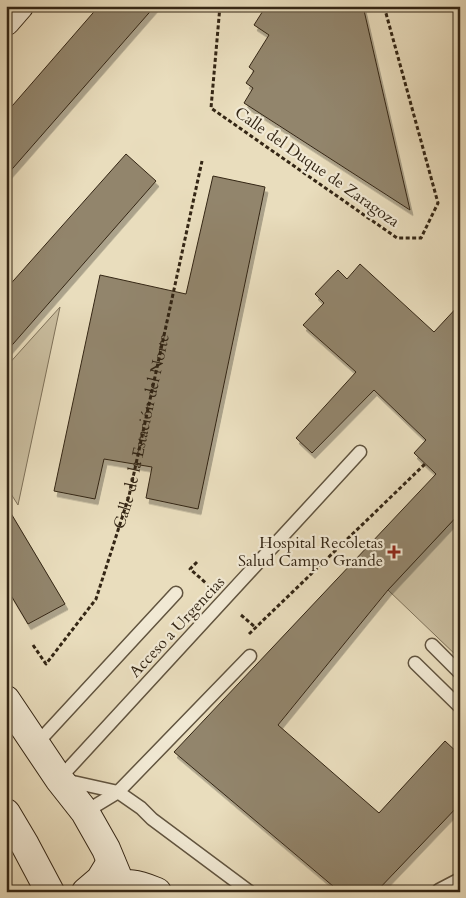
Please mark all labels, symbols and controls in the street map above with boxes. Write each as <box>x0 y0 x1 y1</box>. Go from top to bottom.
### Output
street label: Calle del Duque de Zaragoza <box>230 102 404 232</box>
street label: Calle de la Estación del Norte <box>108 332 175 532</box>
place label: Hospital Recoletas Salud Campo Grande <box>238 532 383 572</box>
marker: Hospital Recoletas Salud Campo Grande <box>387 545 401 559</box>
street label: Acceso a Urgencias <box>124 572 230 682</box>

